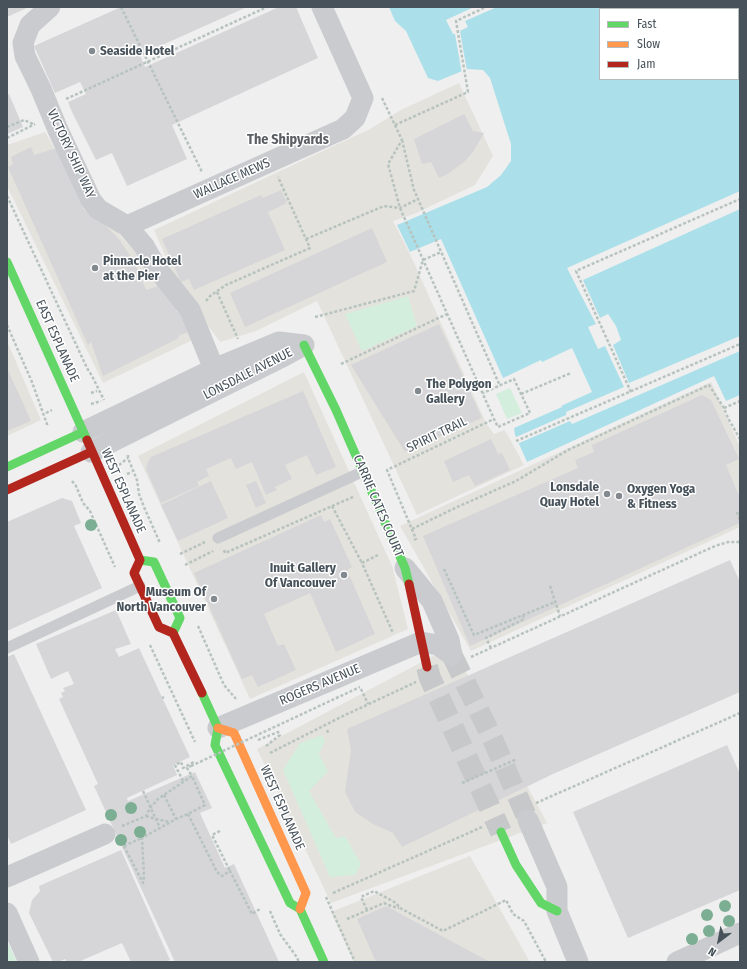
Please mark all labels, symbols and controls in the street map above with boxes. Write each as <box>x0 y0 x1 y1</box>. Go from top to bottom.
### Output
legend <box>599 8 739 80</box>
text: Fast <box>637 17 656 31</box>
text: Slow <box>637 37 660 51</box>
place label: Seaside Hotel <box>100 43 174 59</box>
marker: Seaside Hotel <box>87 46 97 56</box>
text: Jam <box>637 57 655 71</box>
street label: VICTORY SHIP WAY <box>44 107 98 201</box>
district label: The Shipyards <box>247 132 329 148</box>
street label: WALLACE MEWS <box>191 155 273 203</box>
place label: Pinnacle Hotel at the Pier <box>103 253 181 284</box>
marker: Pinnacle Hotel at the Pier <box>90 263 100 273</box>
street label: EAST ESPLANADE <box>32 297 82 385</box>
street label: LONSDALE AVENUE <box>201 345 295 403</box>
place label: The Polygon Gallery <box>426 376 492 407</box>
marker: The Polygon Gallery <box>413 386 423 396</box>
street label: SPIRIT TRAIL <box>404 414 470 456</box>
street label: WEST ESPLANADE <box>97 446 149 536</box>
street label: CARRIE CATES COURT <box>349 453 407 559</box>
place label: Lonsdale Quay Hotel <box>540 479 599 510</box>
place label: Oxygen Yoga & Fitness <box>627 481 695 512</box>
marker: Lonsdale Quay Hotel <box>602 489 612 499</box>
marker: Oxygen Yoga & Fitness <box>614 491 624 501</box>
place label: Inuit Gallery Of Vancouver <box>265 560 336 591</box>
marker: Inuit Gallery Of Vancouver <box>339 570 349 580</box>
place label: Museum Of North Vancouver <box>116 584 206 615</box>
marker: Museum Of North Vancouver <box>209 594 219 604</box>
street label: ROGERS AVENUE <box>277 661 363 709</box>
street label: WEST ESPLANADE <box>256 763 308 853</box>
north arrow <box>699 921 739 961</box>
text: N <box>706 944 719 959</box>

